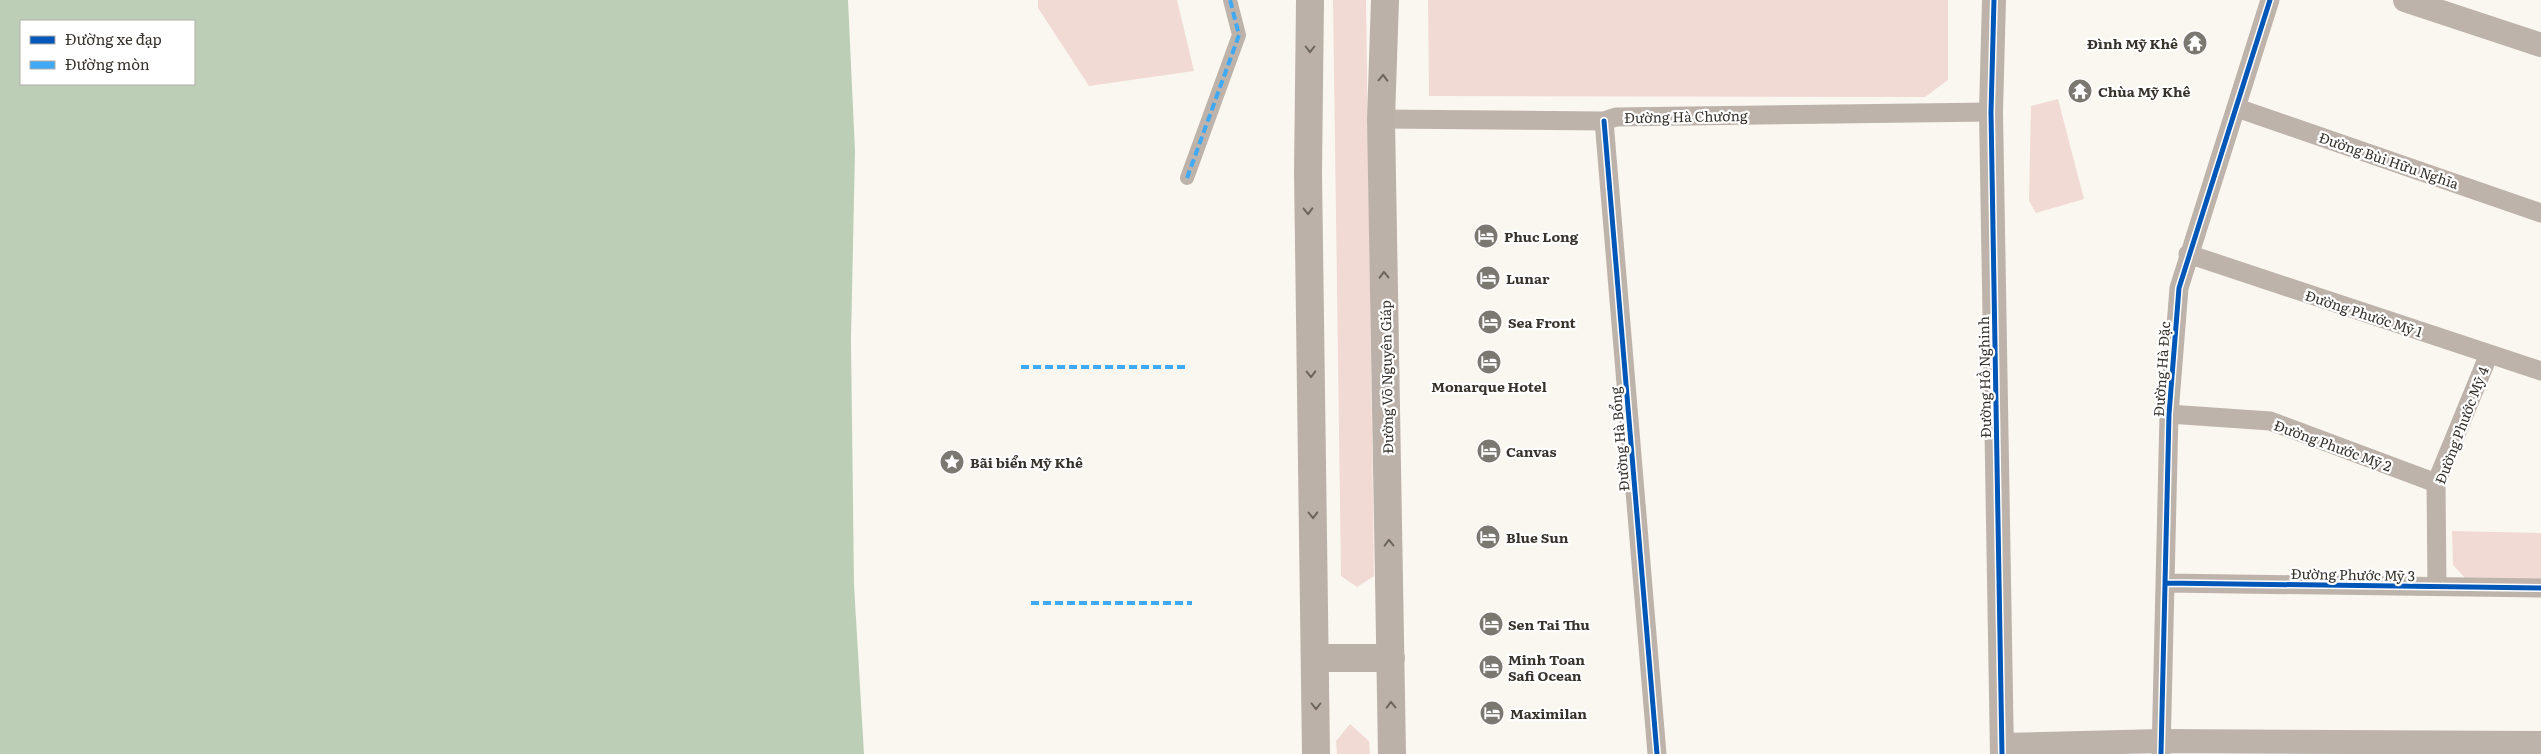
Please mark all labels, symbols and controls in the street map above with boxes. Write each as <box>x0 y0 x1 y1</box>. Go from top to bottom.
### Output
legend <box>20 20 195 85</box>
text: Đường xe đạp <box>65 27 162 50</box>
temple icon: Đình Mỹ Khê <box>2182 30 2208 56</box>
place label: Đình Mỹ Khê <box>2087 33 2178 53</box>
one-way arrow <box>1305 45 1315 53</box>
text: Đường mòn <box>65 52 150 75</box>
one-way arrow <box>1377 74 1388 82</box>
temple icon: Chùa Mỹ Khê <box>2067 78 2093 104</box>
place label: Chùa Mỹ Khê <box>2098 81 2191 101</box>
street label: Đường Hà Chương <box>1624 105 1748 127</box>
street label: Đường Bùi Hữu Nghĩa <box>2316 127 2462 193</box>
one-way arrow <box>1303 208 1313 215</box>
hotel icon: Phuc Long <box>1473 223 1499 249</box>
place label: Phuc Long <box>1504 226 1579 246</box>
hotel icon: Lunar <box>1475 265 1501 291</box>
place label: Lunar <box>1506 268 1550 288</box>
one-way arrow <box>1379 271 1389 279</box>
street label: Đường Phước Mỹ 1 <box>2303 285 2426 342</box>
street label: Đường Võ Nguyên Giáp <box>1375 300 1397 454</box>
hotel icon: Sea Front <box>1477 309 1503 335</box>
place label: Sea Front <box>1508 312 1577 332</box>
street label: Đường Hồ Nghinh <box>1973 316 1995 438</box>
street label: Đường Hà Đặc <box>2148 321 2174 417</box>
hotel icon: Monarque Hotel <box>1476 349 1502 375</box>
street label: Đường Phước Mỹ 4 <box>2429 363 2493 487</box>
one-way arrow <box>1306 370 1316 378</box>
place label: Monarque Hotel <box>1431 376 1547 396</box>
street label: Đường Hà Bổng <box>1604 386 1634 492</box>
street label: Đường Phước Mỹ 2 <box>2271 414 2395 476</box>
hotel icon: Canvas <box>1476 438 1502 464</box>
place label: Canvas <box>1506 441 1556 461</box>
place icon: Bãi biển Mỹ Khê <box>939 449 965 475</box>
place label: Bãi biển Mỹ Khê <box>970 452 1083 472</box>
one-way arrow <box>1308 511 1319 519</box>
hotel icon: Blue Sun <box>1475 524 1501 550</box>
place label: Blue Sun <box>1506 527 1569 547</box>
one-way arrow <box>1384 539 1394 546</box>
street label: Đường Phước Mỹ 3 <box>2291 563 2415 585</box>
hotel icon: Sen Tai Thu <box>1478 611 1504 637</box>
place label: Sen Tai Thu <box>1508 614 1590 634</box>
place label: Minh Toan Safi Ocean <box>1508 649 1585 685</box>
hotel icon: Minh Toan Safi Ocean <box>1478 654 1504 680</box>
hotel icon: Maximilan <box>1479 700 1505 726</box>
one-way arrow <box>1386 701 1397 709</box>
one-way arrow <box>1311 702 1321 710</box>
place label: Maximilan <box>1510 703 1587 723</box>

